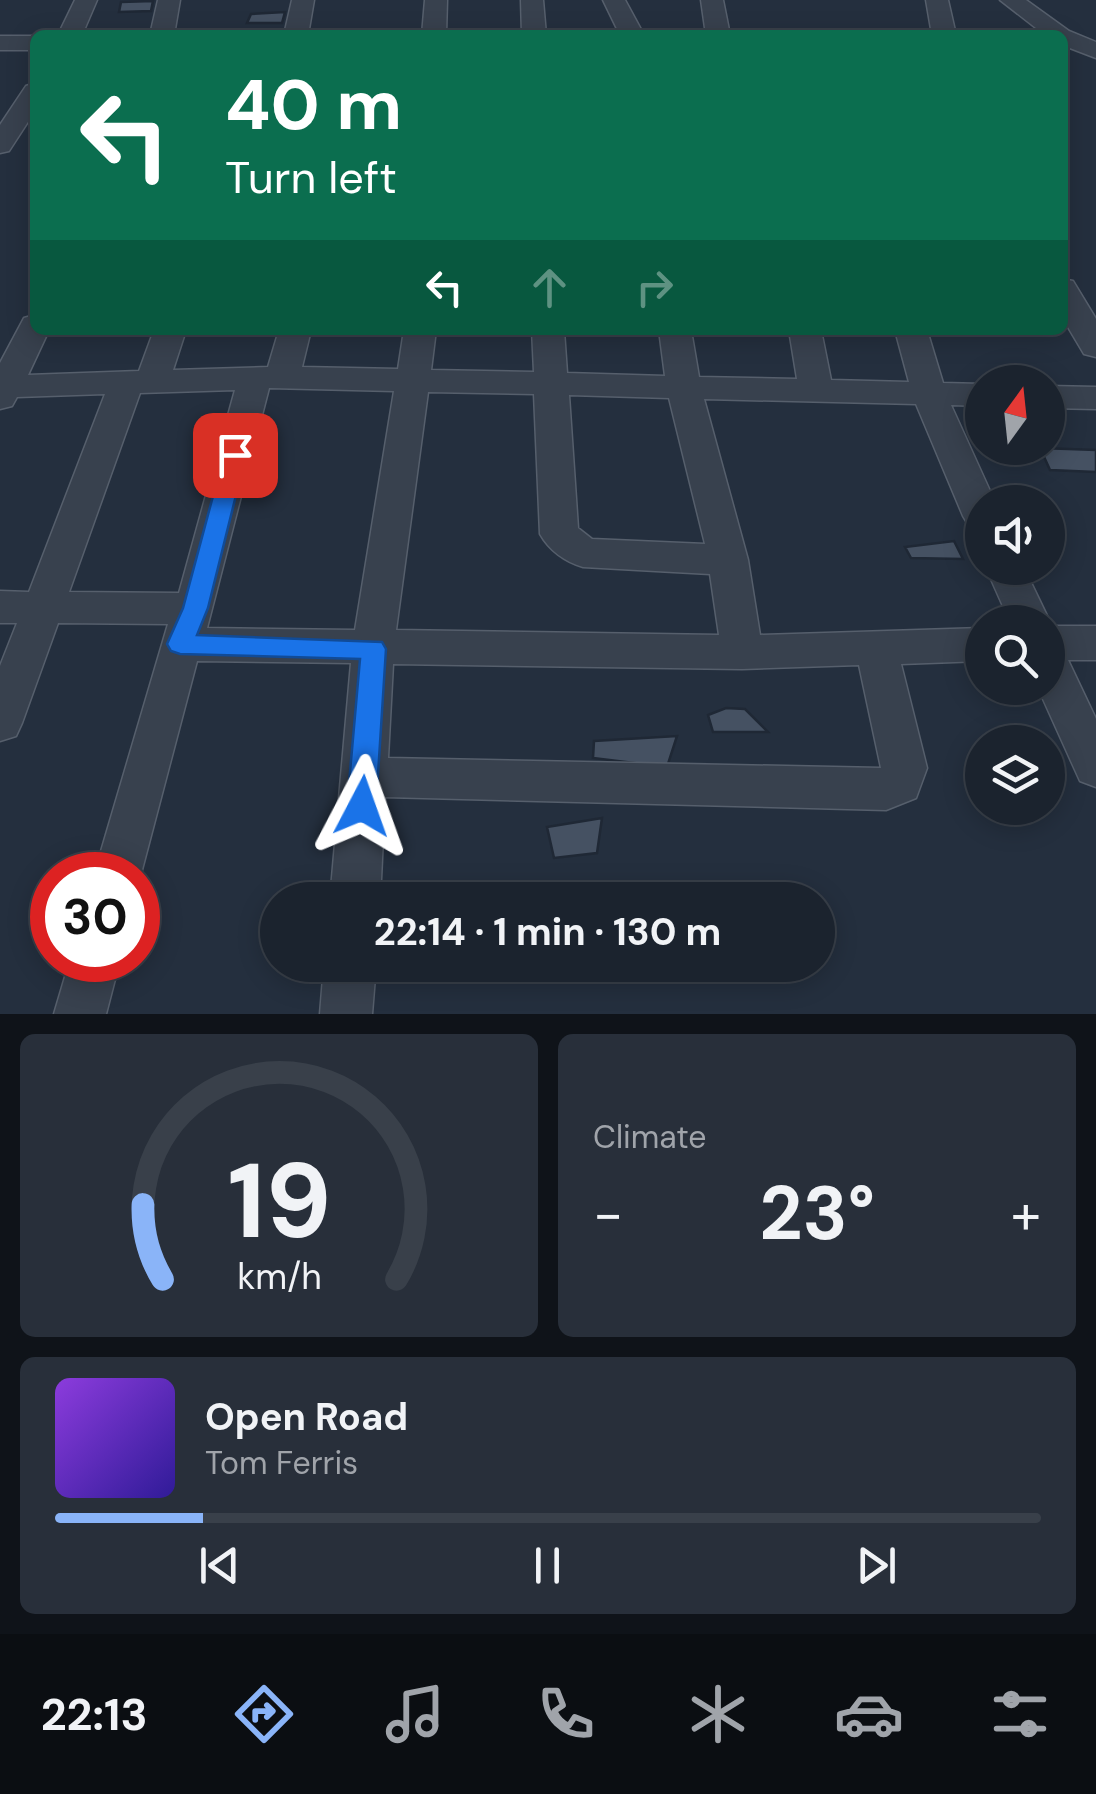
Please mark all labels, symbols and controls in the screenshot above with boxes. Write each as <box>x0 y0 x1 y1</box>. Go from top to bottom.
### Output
text: 40 m <box>225 60 402 151</box>
icon: left <box>60 70 190 200</box>
text: Turn left <box>225 148 397 207</box>
icon: left <box>417 260 472 315</box>
icon: ahead <box>522 260 577 315</box>
icon: right <box>627 260 682 315</box>
north arrow <box>965 365 1065 465</box>
map controls <box>965 365 1065 825</box>
pin <box>193 413 278 498</box>
icon: arrive <box>208 428 263 483</box>
button: sound <box>965 485 1065 585</box>
button: search <box>965 605 1065 705</box>
button: layers <box>965 725 1065 825</box>
position arrow <box>310 754 414 858</box>
speed limit sign: 30 <box>30 852 160 982</box>
text: 22:14 · 1 min · 130 m <box>374 907 721 957</box>
text: Climate <box>593 1116 707 1158</box>
text: 19 <box>227 1134 331 1269</box>
text: 23° <box>759 1165 875 1262</box>
text: − <box>593 1178 623 1250</box>
text: + <box>1011 1178 1041 1250</box>
text: km/h <box>237 1254 321 1300</box>
text: Open Road <box>205 1392 408 1442</box>
text: Tom Ferris <box>205 1442 358 1484</box>
icon: previous <box>192 1538 247 1593</box>
icon: pause <box>520 1538 575 1593</box>
icon: next <box>849 1538 904 1593</box>
icon: directions <box>229 1679 299 1749</box>
icon: music <box>380 1679 450 1749</box>
icon: phone <box>531 1679 601 1749</box>
icon: climate <box>683 1679 753 1749</box>
icon: car <box>834 1679 904 1749</box>
icon: filters <box>985 1679 1055 1749</box>
text: 22:13 <box>41 1685 148 1744</box>

